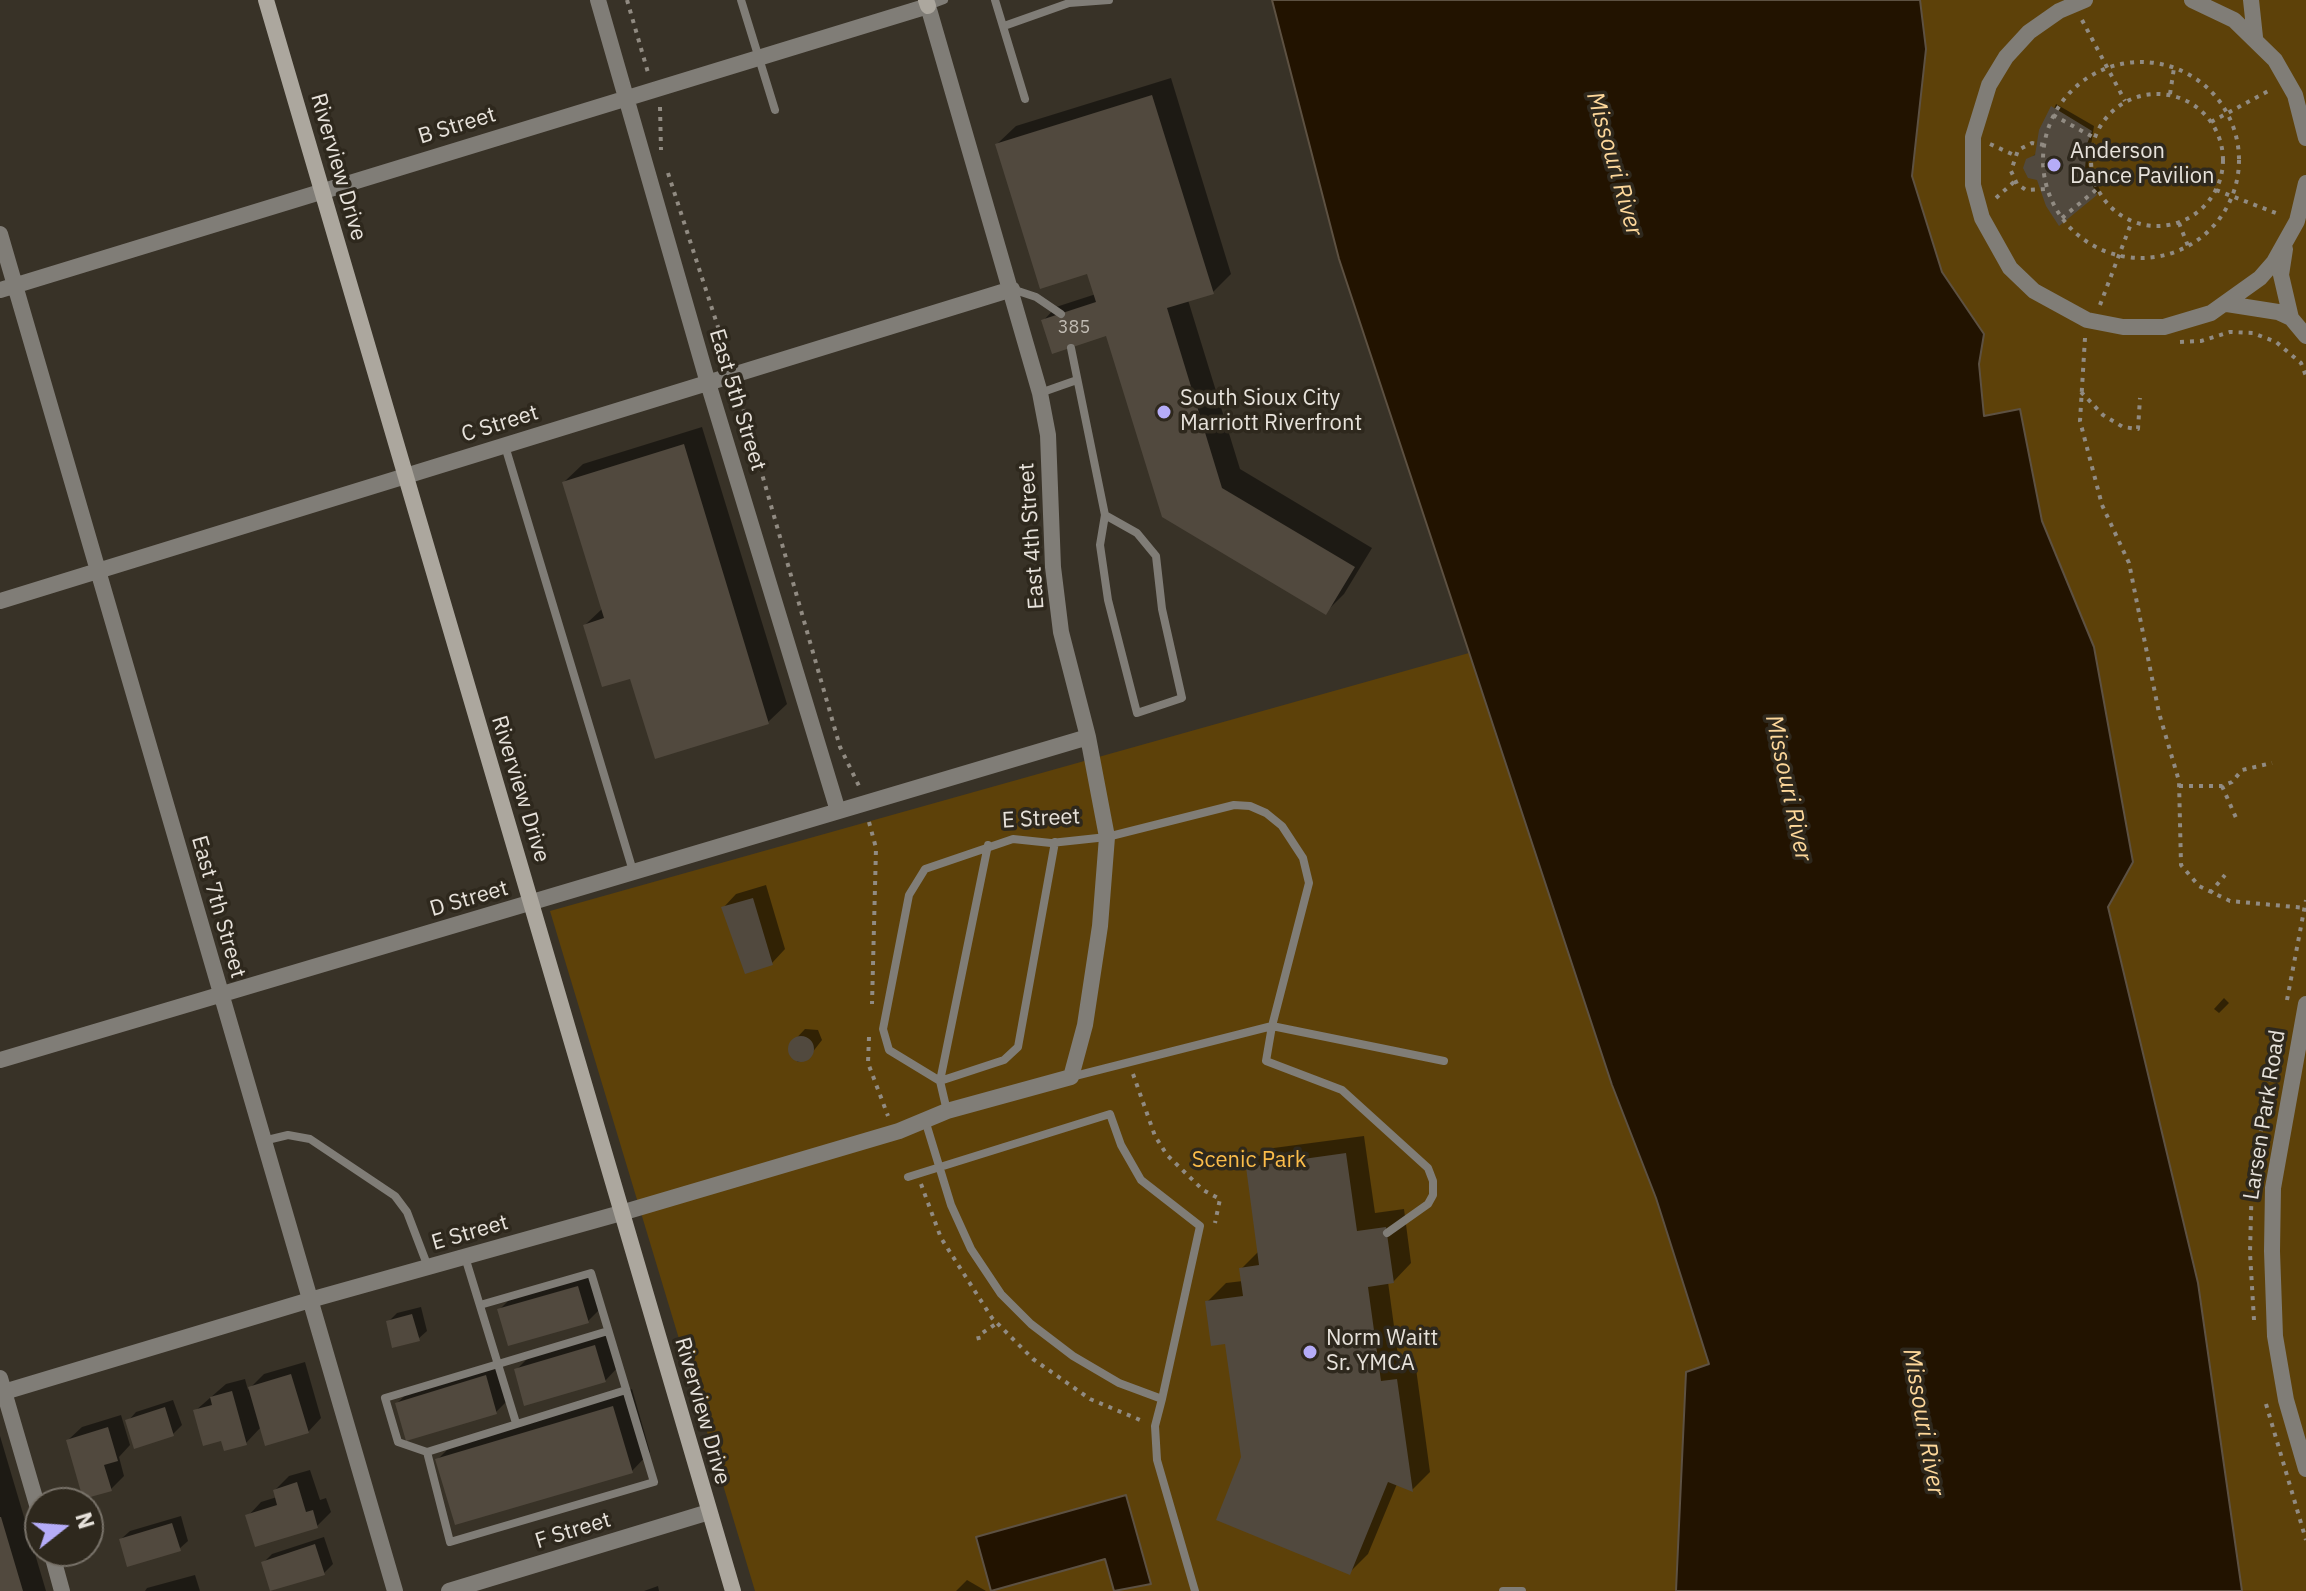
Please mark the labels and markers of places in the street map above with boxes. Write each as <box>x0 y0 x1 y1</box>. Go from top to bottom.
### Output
place label: Anderson Dance Pavilion <box>2070 139 2215 190</box>
marker: Anderson Dance Pavilion <box>2045 156 2063 174</box>
place label: South Sioux City Marriott Riverfront <box>1180 386 1362 438</box>
marker: South Sioux City Marriott Riverfront <box>1155 403 1173 421</box>
place label: Norm Waitt Sr. YMCA <box>1326 1326 1438 1378</box>
marker: Norm Waitt Sr. YMCA <box>1301 1343 1319 1361</box>

